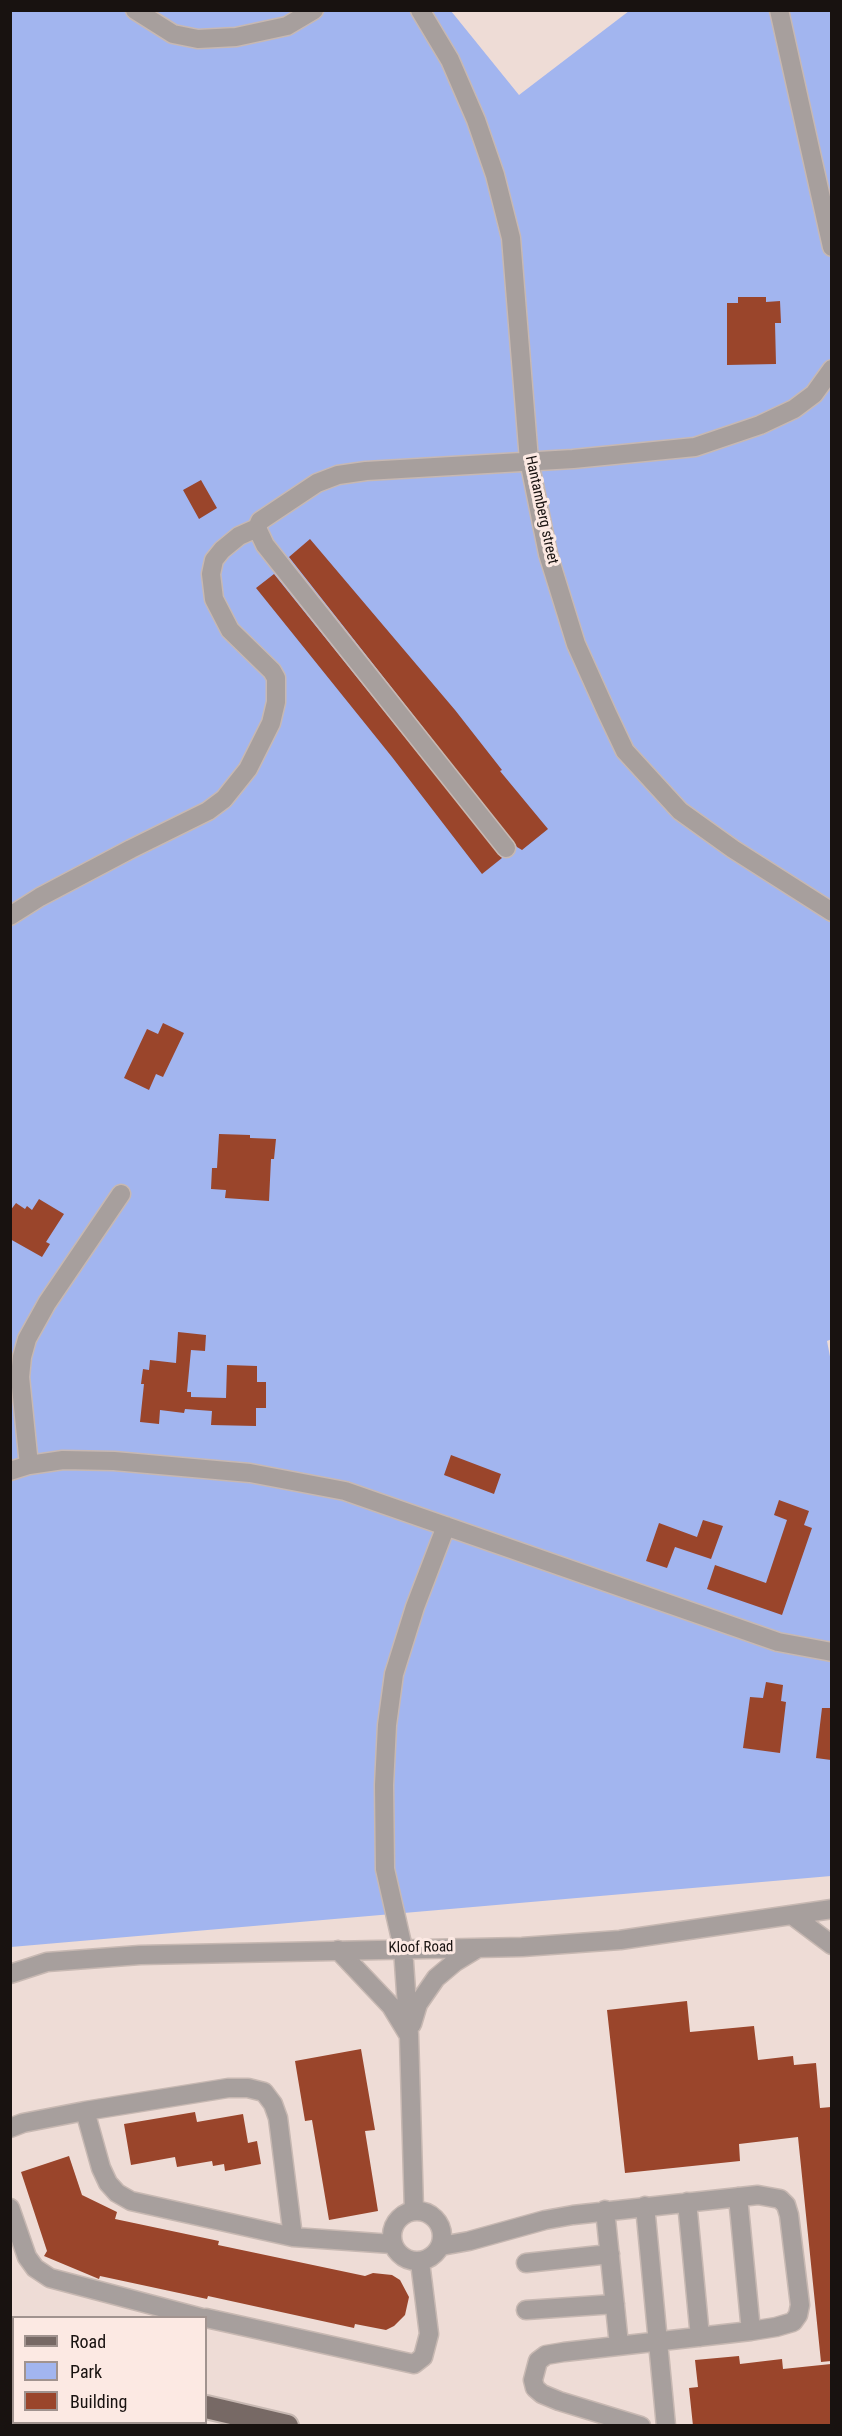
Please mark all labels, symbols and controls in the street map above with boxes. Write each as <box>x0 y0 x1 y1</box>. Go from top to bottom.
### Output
street label: Hantamberg street <box>521 454 561 566</box>
street label: Kloof Road <box>388 1938 454 1958</box>
legend <box>12 2316 207 2424</box>
text: Road <box>70 2331 106 2352</box>
text: Park <box>70 2361 102 2382</box>
text: Building <box>70 2391 127 2412</box>

